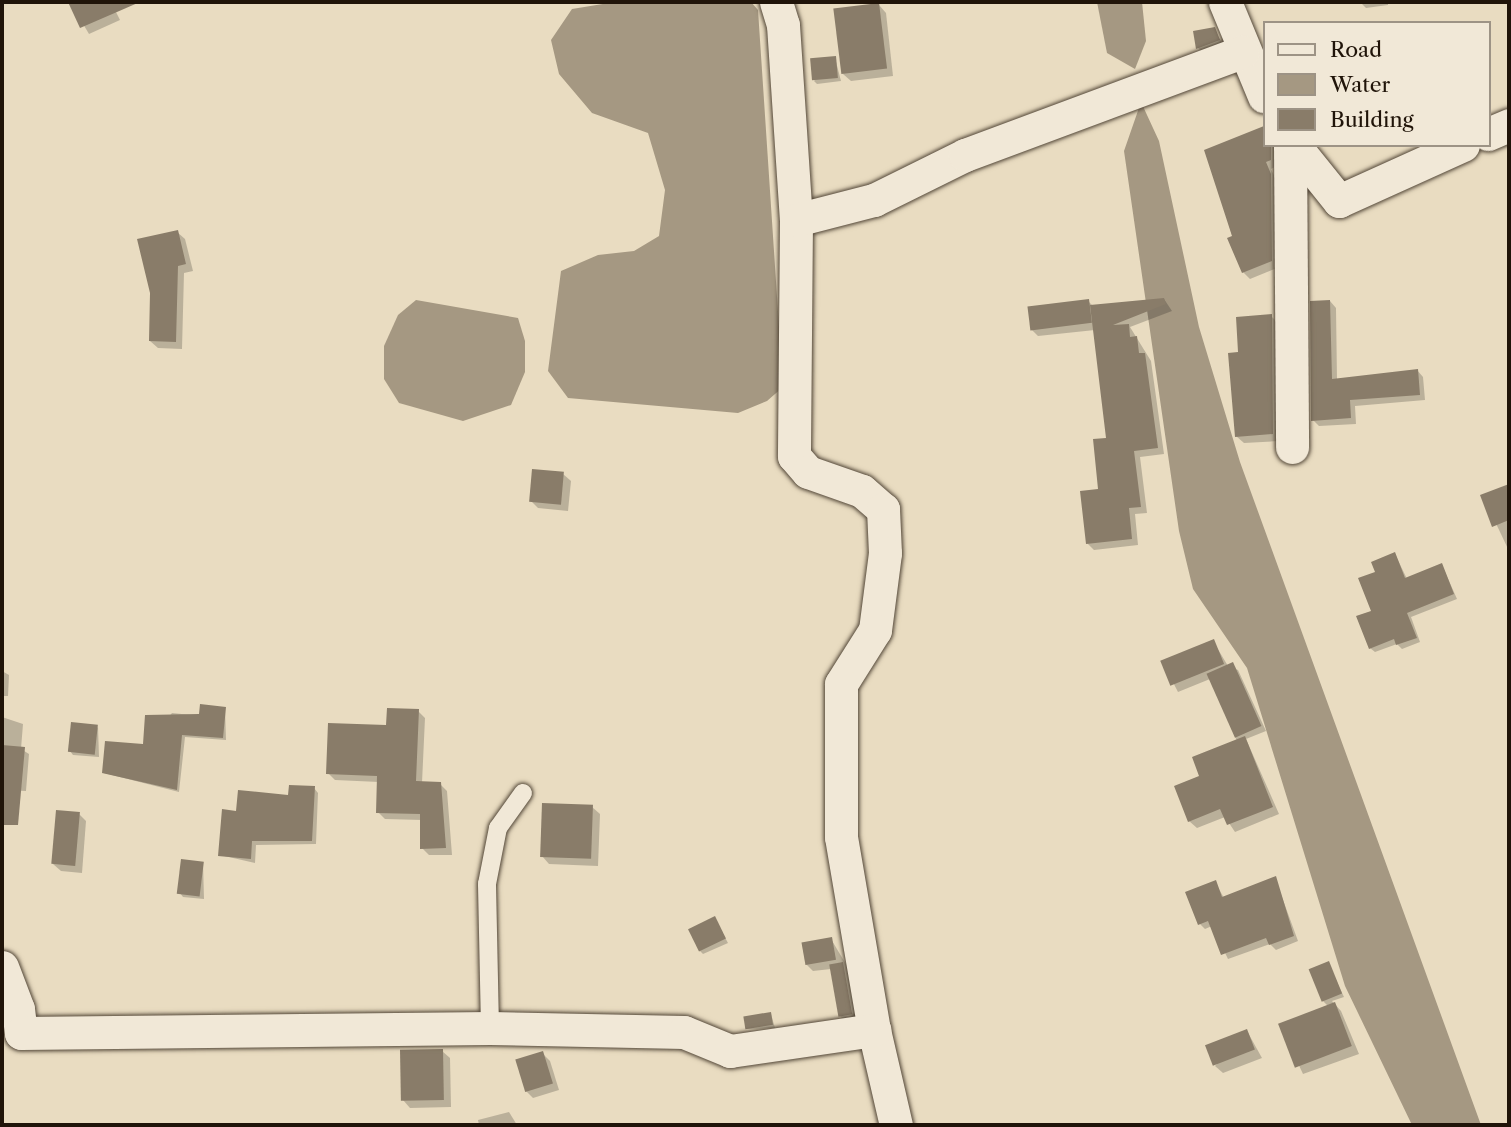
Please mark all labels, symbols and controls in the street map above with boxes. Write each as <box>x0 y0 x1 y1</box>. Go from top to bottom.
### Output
legend <box>1262 21 1490 147</box>
text: Road <box>1330 37 1382 62</box>
text: Water <box>1330 72 1390 97</box>
text: Building <box>1330 107 1414 132</box>

